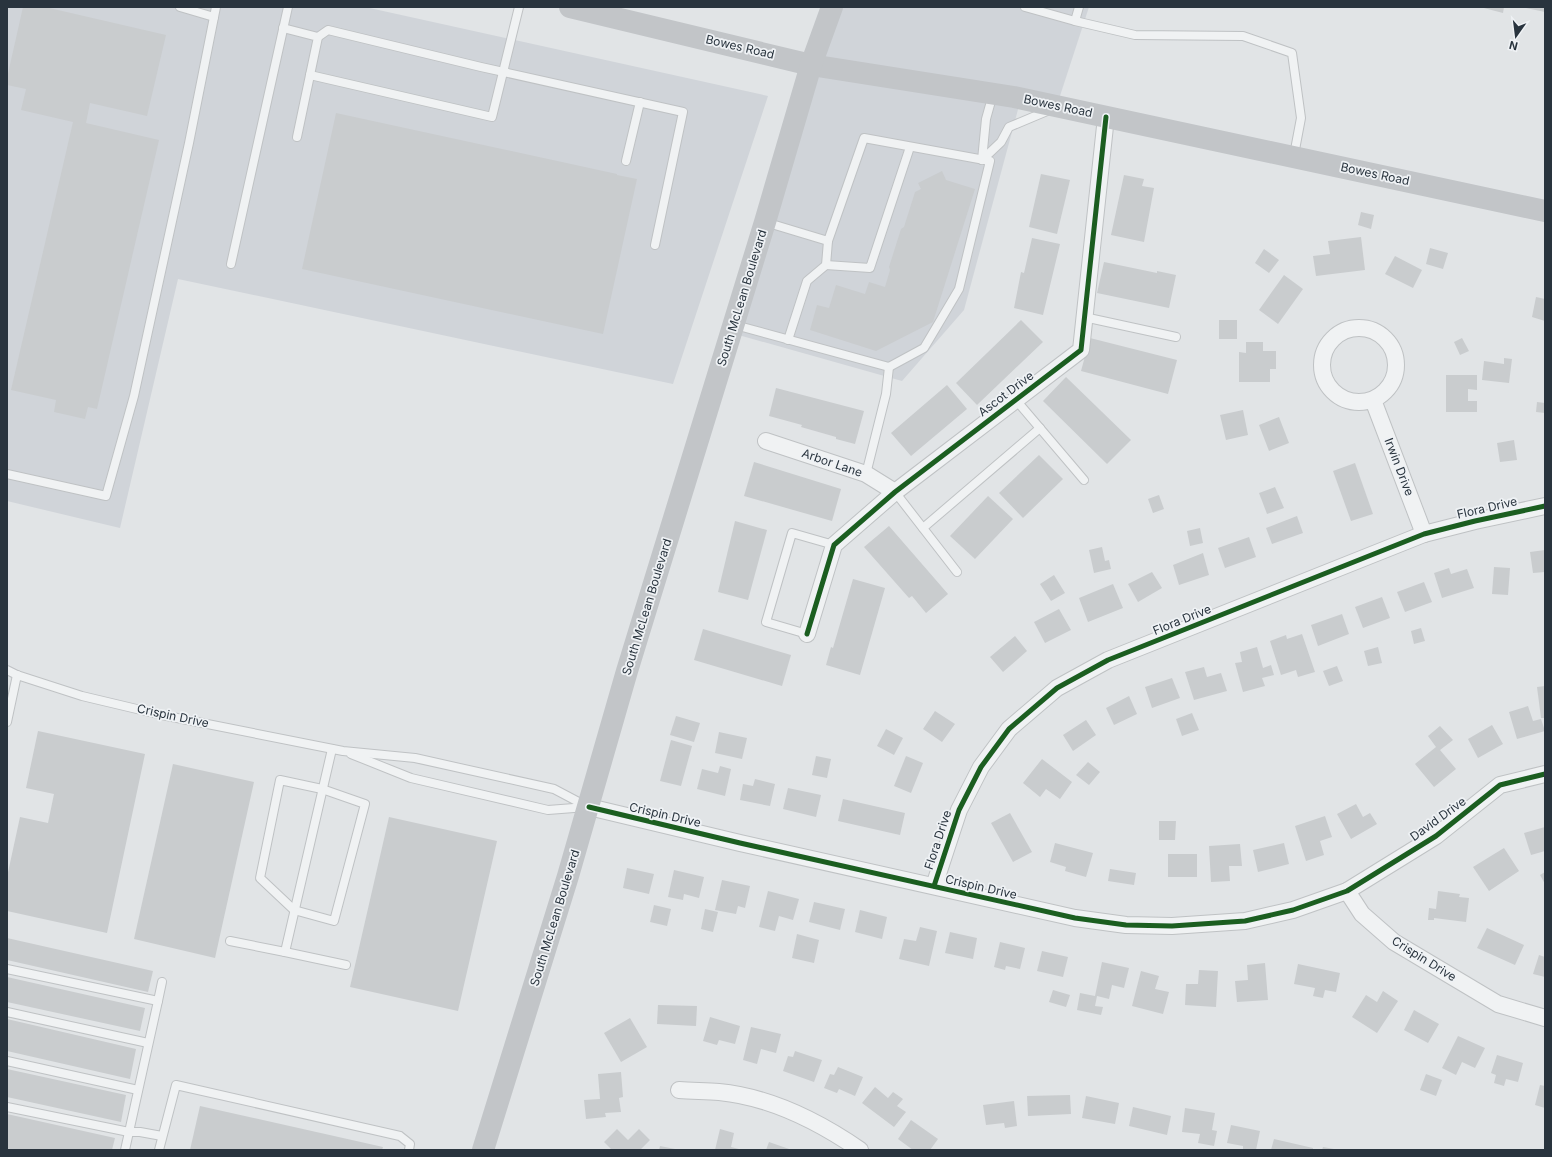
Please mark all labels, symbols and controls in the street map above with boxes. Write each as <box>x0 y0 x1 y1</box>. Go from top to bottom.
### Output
north arrow <box>1496 16 1536 56</box>
street label: Bowes Road <box>704 31 776 62</box>
text: N <box>1508 38 1519 54</box>
street label: Bowes Road <box>1022 91 1094 120</box>
street label: Bowes Road <box>1339 159 1411 188</box>
street label: South McLean Boulevard <box>714 228 769 368</box>
street label: Ascot Drive <box>975 368 1036 419</box>
street label: Irwin Drive <box>1382 436 1417 498</box>
street label: Arbor Lane <box>800 445 864 480</box>
street label: Flora Drive <box>1455 493 1519 522</box>
street label: South McLean Boulevard <box>619 537 674 677</box>
street label: Flora Drive <box>1150 601 1213 638</box>
street label: Crispin Drive <box>136 701 210 730</box>
street label: David Drive <box>1407 793 1469 844</box>
street label: Crispin Drive <box>628 799 702 830</box>
street label: Flora Drive <box>921 808 954 871</box>
street label: South McLean Boulevard <box>527 848 582 988</box>
street label: Crispin Drive <box>944 871 1018 902</box>
street label: Crispin Drive <box>1389 933 1459 984</box>

